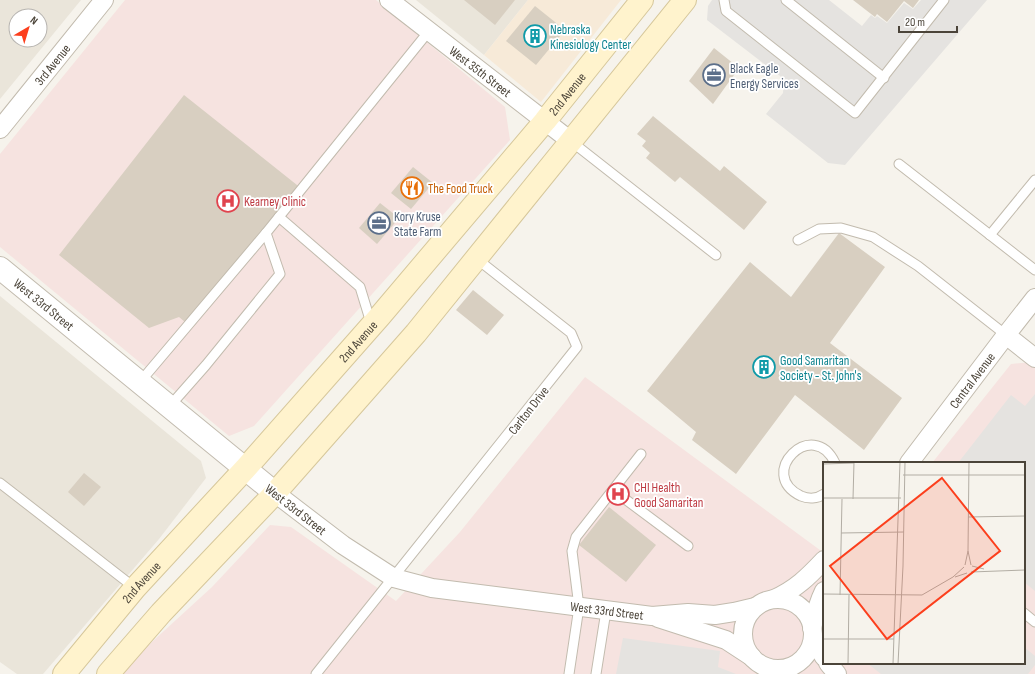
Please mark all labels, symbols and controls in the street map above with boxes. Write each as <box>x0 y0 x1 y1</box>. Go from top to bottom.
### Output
north arrow <box>8 8 48 48</box>
scale bar <box>899 8 957 34</box>
text: N <box>28 14 40 28</box>
text: 20 m <box>905 15 925 30</box>
place label: Nebraska Kinesiology Center <box>550 22 632 53</box>
building icon: Nebraska Kinesiology Center <box>522 23 548 49</box>
street label: 3rd Avenue <box>31 41 74 89</box>
street label: West 35th Street <box>446 43 514 101</box>
place label: Black Eagle Energy Services <box>730 61 799 92</box>
office icon: Black Eagle Energy Services <box>701 62 727 88</box>
street label: 2nd Avenue <box>546 70 590 119</box>
restaurant icon: The Food Truck <box>399 175 425 201</box>
place label: The Food Truck <box>428 181 493 197</box>
hospital icon: Kearney Clinic <box>215 188 241 214</box>
place label: Kearney Clinic <box>244 194 306 210</box>
place label: Kory Kruse State Farm <box>394 209 441 240</box>
office icon: Kory Kruse State Farm <box>366 210 392 236</box>
street label: West 33rd Street <box>10 275 77 334</box>
street label: 2nd Avenue <box>336 318 381 366</box>
street label: Central Avenue <box>946 350 999 412</box>
place label: Good Samaritan Society - St. John's <box>780 353 862 384</box>
building icon: Good Samaritan Society - St. John's <box>751 354 777 380</box>
street label: Carlton Drive <box>505 383 553 438</box>
inset map <box>823 462 1025 664</box>
place label: CHI Health Good Samaritan <box>634 480 703 511</box>
street label: West 33rd Street <box>261 481 329 539</box>
hospital icon: CHI Health Good Samaritan <box>605 481 631 507</box>
street label: 2nd Avenue <box>119 559 164 607</box>
street label: West 33rd Street <box>569 599 644 624</box>

